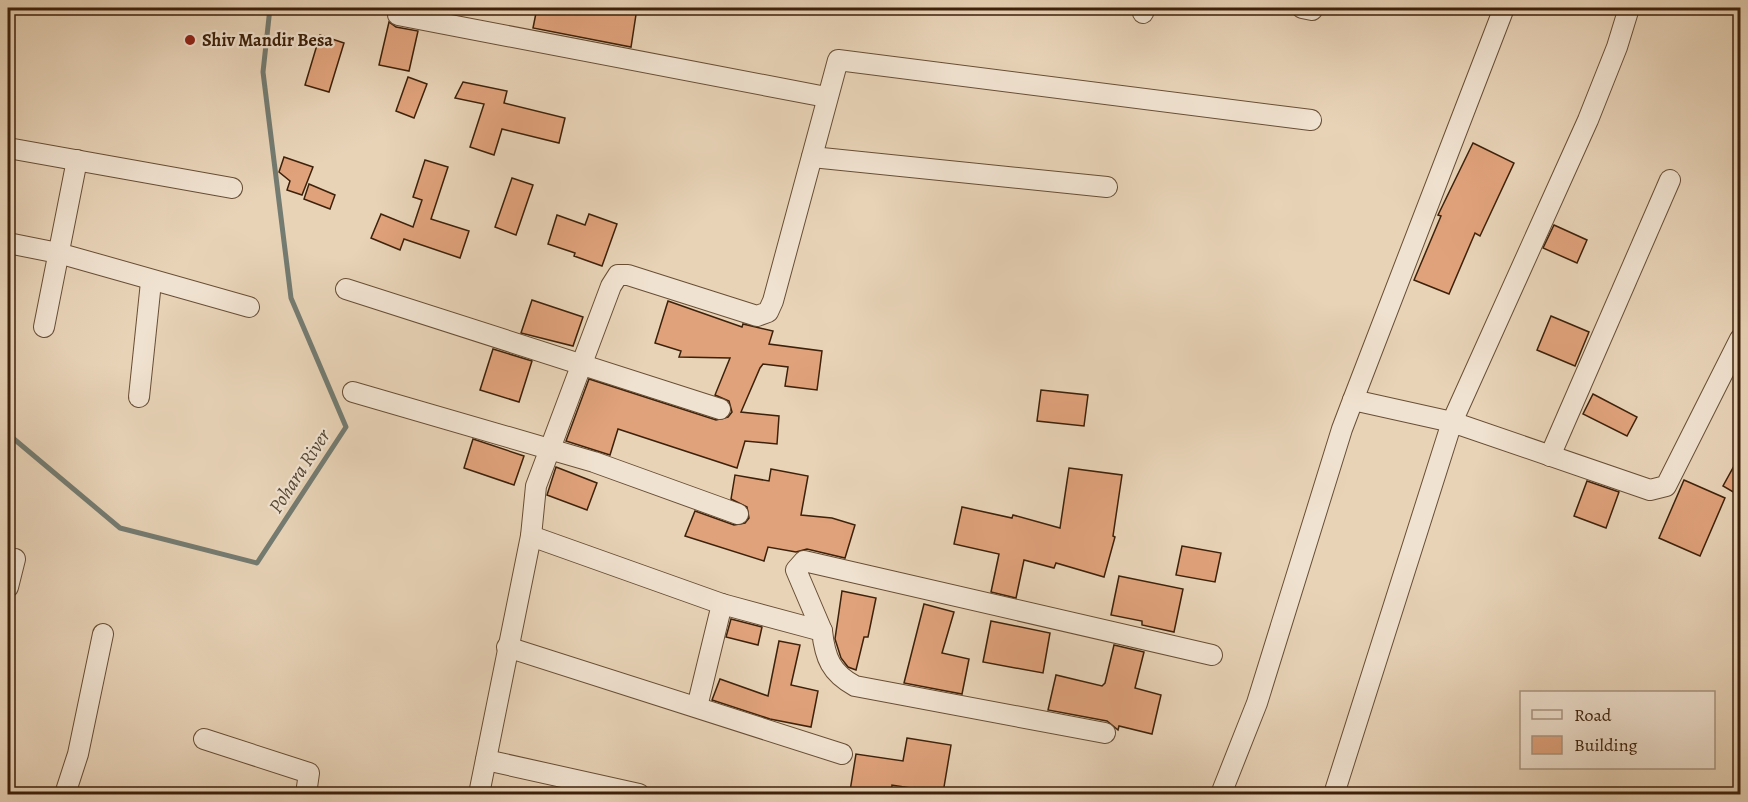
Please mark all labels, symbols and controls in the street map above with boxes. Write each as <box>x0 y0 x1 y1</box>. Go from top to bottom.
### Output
place label: Shiv Mandir Besa <box>202 28 333 52</box>
marker: Shiv Mandir Besa <box>183 33 197 47</box>
water label: Pohara River <box>262 423 337 519</box>
legend <box>1520 691 1715 769</box>
text: Road <box>1574 703 1612 727</box>
text: Building <box>1574 733 1638 757</box>

